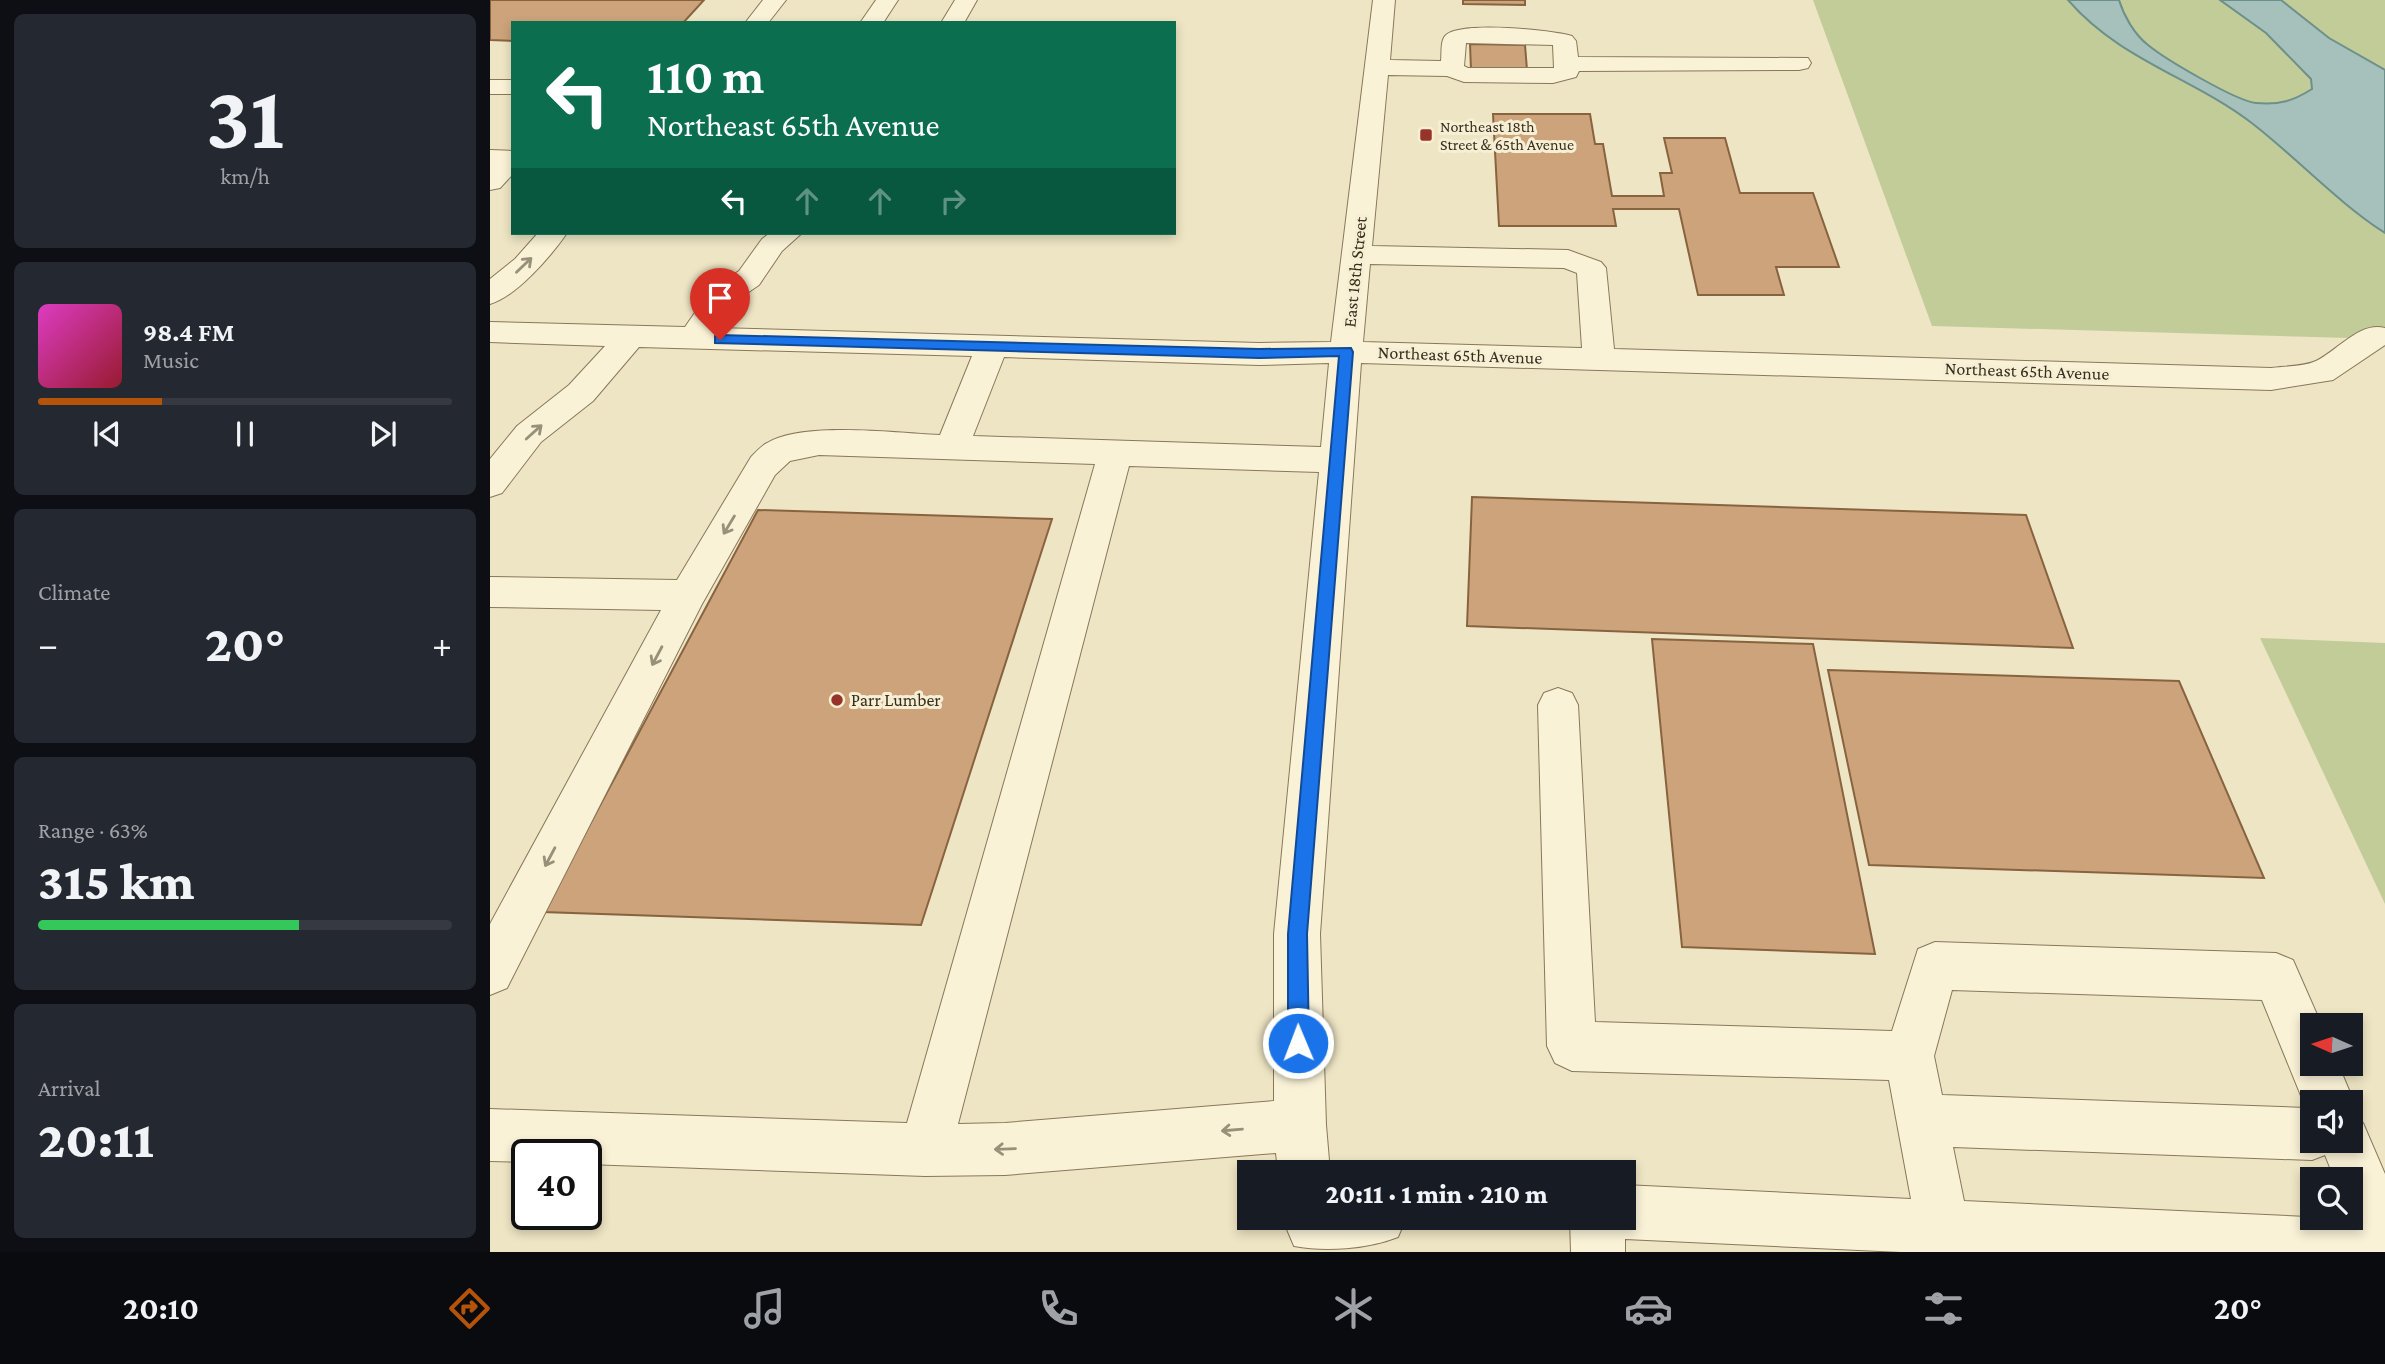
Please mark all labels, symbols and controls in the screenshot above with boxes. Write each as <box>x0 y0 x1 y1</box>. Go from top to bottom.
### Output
icon: left <box>532 49 623 140</box>
text: 110 m <box>647 49 764 104</box>
text: 31 <box>206 66 284 168</box>
text: Northeast 65th Avenue <box>647 107 940 143</box>
place label: Northeast 18th Street & 65th Avenue <box>1440 118 1574 153</box>
marker: Northeast 18th Street & 65th Avenue <box>1418 127 1434 143</box>
text: km/h <box>220 163 270 189</box>
icon: left <box>715 182 753 220</box>
icon: ahead <box>788 182 826 220</box>
icon: ahead <box>861 182 899 220</box>
icon: right <box>934 182 972 220</box>
street label: East 18th Street <box>1339 215 1371 328</box>
one-way arrow <box>515 257 532 274</box>
pin <box>690 268 750 340</box>
icon: arrive <box>701 279 739 317</box>
text: 98.4 FM <box>143 318 234 347</box>
street label: Northeast 65th Avenue <box>1377 342 1543 368</box>
text: Music <box>143 347 199 373</box>
street label: Northeast 65th Avenue <box>1944 358 2110 384</box>
icon: previous <box>88 415 126 453</box>
icon: pause <box>226 415 264 453</box>
icon: next <box>364 415 402 453</box>
one-way arrow <box>525 424 543 440</box>
one-way arrow <box>722 514 736 534</box>
text: Climate <box>38 579 110 605</box>
text: 20° <box>205 614 285 672</box>
text: − <box>38 623 58 665</box>
text: + <box>432 623 452 665</box>
one-way arrow <box>649 645 663 666</box>
place label: Parr Lumber <box>851 690 941 710</box>
marker: Parr Lumber <box>829 692 845 708</box>
text: Range · 63% <box>38 817 148 843</box>
one-way arrow <box>543 846 556 867</box>
text: 315 km <box>38 852 194 910</box>
position arrow <box>1261 1006 1335 1080</box>
north arrow <box>2300 1013 2362 1076</box>
map controls <box>2300 1013 2363 1230</box>
text: Arrival <box>38 1075 101 1101</box>
button: sound <box>2300 1090 2363 1153</box>
text: 20:11 <box>38 1110 154 1168</box>
one-way arrow <box>1221 1124 1243 1137</box>
speed limit sign: 40 <box>511 1139 602 1230</box>
one-way arrow <box>994 1142 1017 1155</box>
button: search <box>2300 1167 2363 1230</box>
text: 20:11 · 1 min · 210 m <box>1325 1180 1548 1209</box>
icon: directions <box>445 1284 494 1333</box>
icon: music <box>740 1284 789 1333</box>
icon: phone <box>1034 1284 1083 1333</box>
icon: climate <box>1329 1284 1378 1333</box>
icon: car <box>1624 1284 1673 1333</box>
icon: filters <box>1919 1284 1968 1333</box>
text: 20:10 <box>123 1290 199 1326</box>
text: 20° <box>2214 1290 2262 1326</box>

